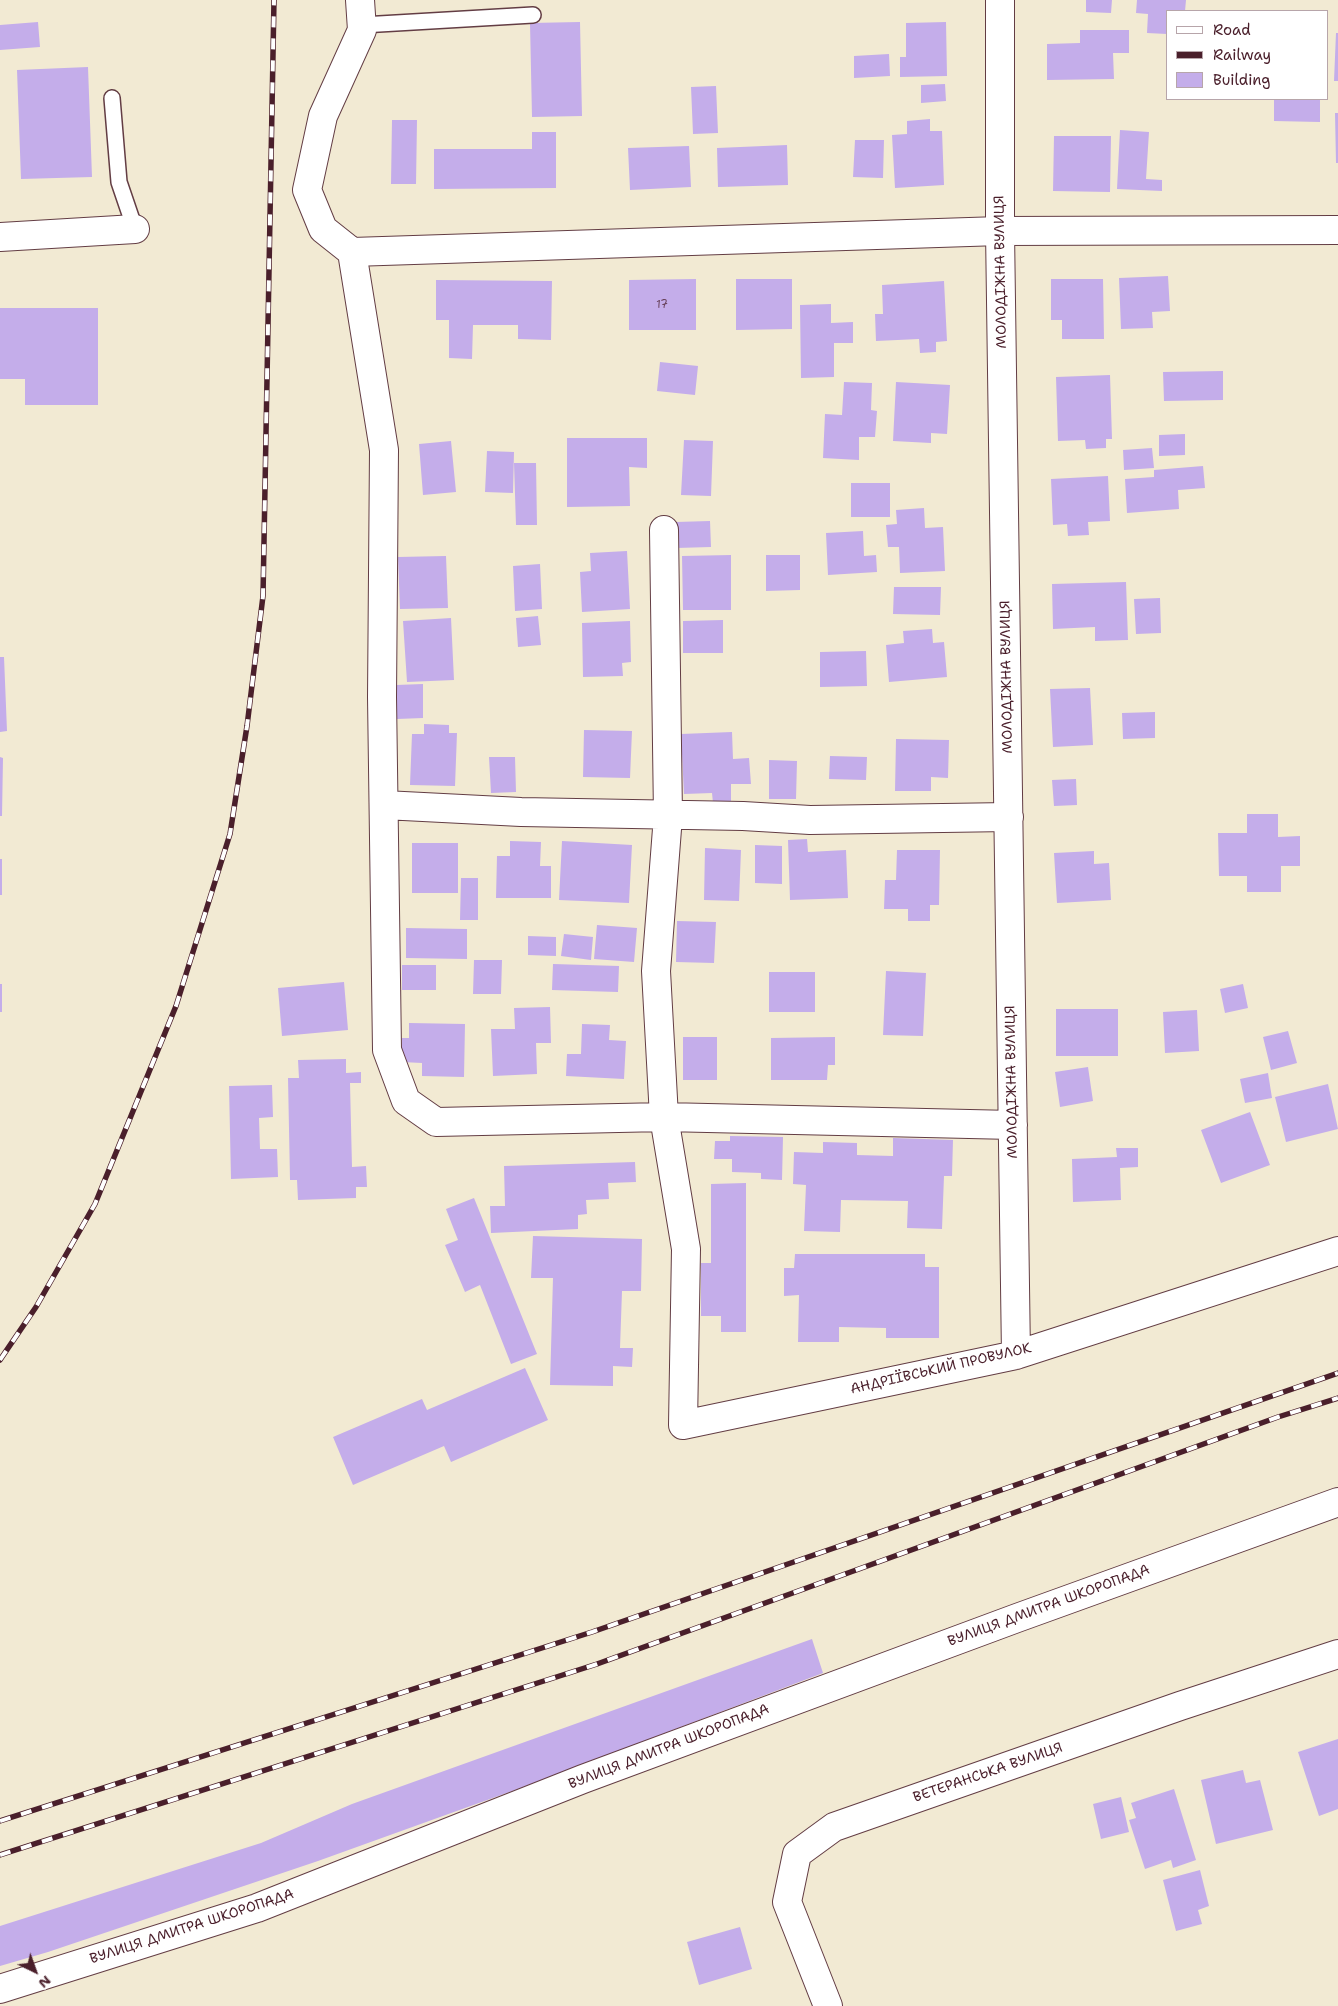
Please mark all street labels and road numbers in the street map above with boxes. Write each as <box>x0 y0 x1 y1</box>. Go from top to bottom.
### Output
street label: МОЛОДІЖНА ВУЛИЦЯ <box>991 195 1011 349</box>
street label: МОЛОДІЖНА ВУЛИЦЯ <box>997 600 1017 754</box>
street label: МОЛОДІЖНА ВУЛИЦЯ <box>1002 1005 1022 1159</box>
street label: АНДРІЇВСЬКИЙ ПРОВУЛОК <box>849 1340 1033 1398</box>
street label: ВУЛИЦЯ ДМИТРА ШКОРОПАДА <box>946 1562 1152 1650</box>
street label: ВУЛИЦЯ ДМИТРА ШКОРОПАДА <box>566 1701 772 1793</box>
street label: ВЕТЕРАНСЬКА ВУЛИЦЯ <box>911 1740 1065 1806</box>
street label: ВУЛИЦЯ ДМИТРА ШКОРОПАДА <box>88 1886 296 1968</box>

